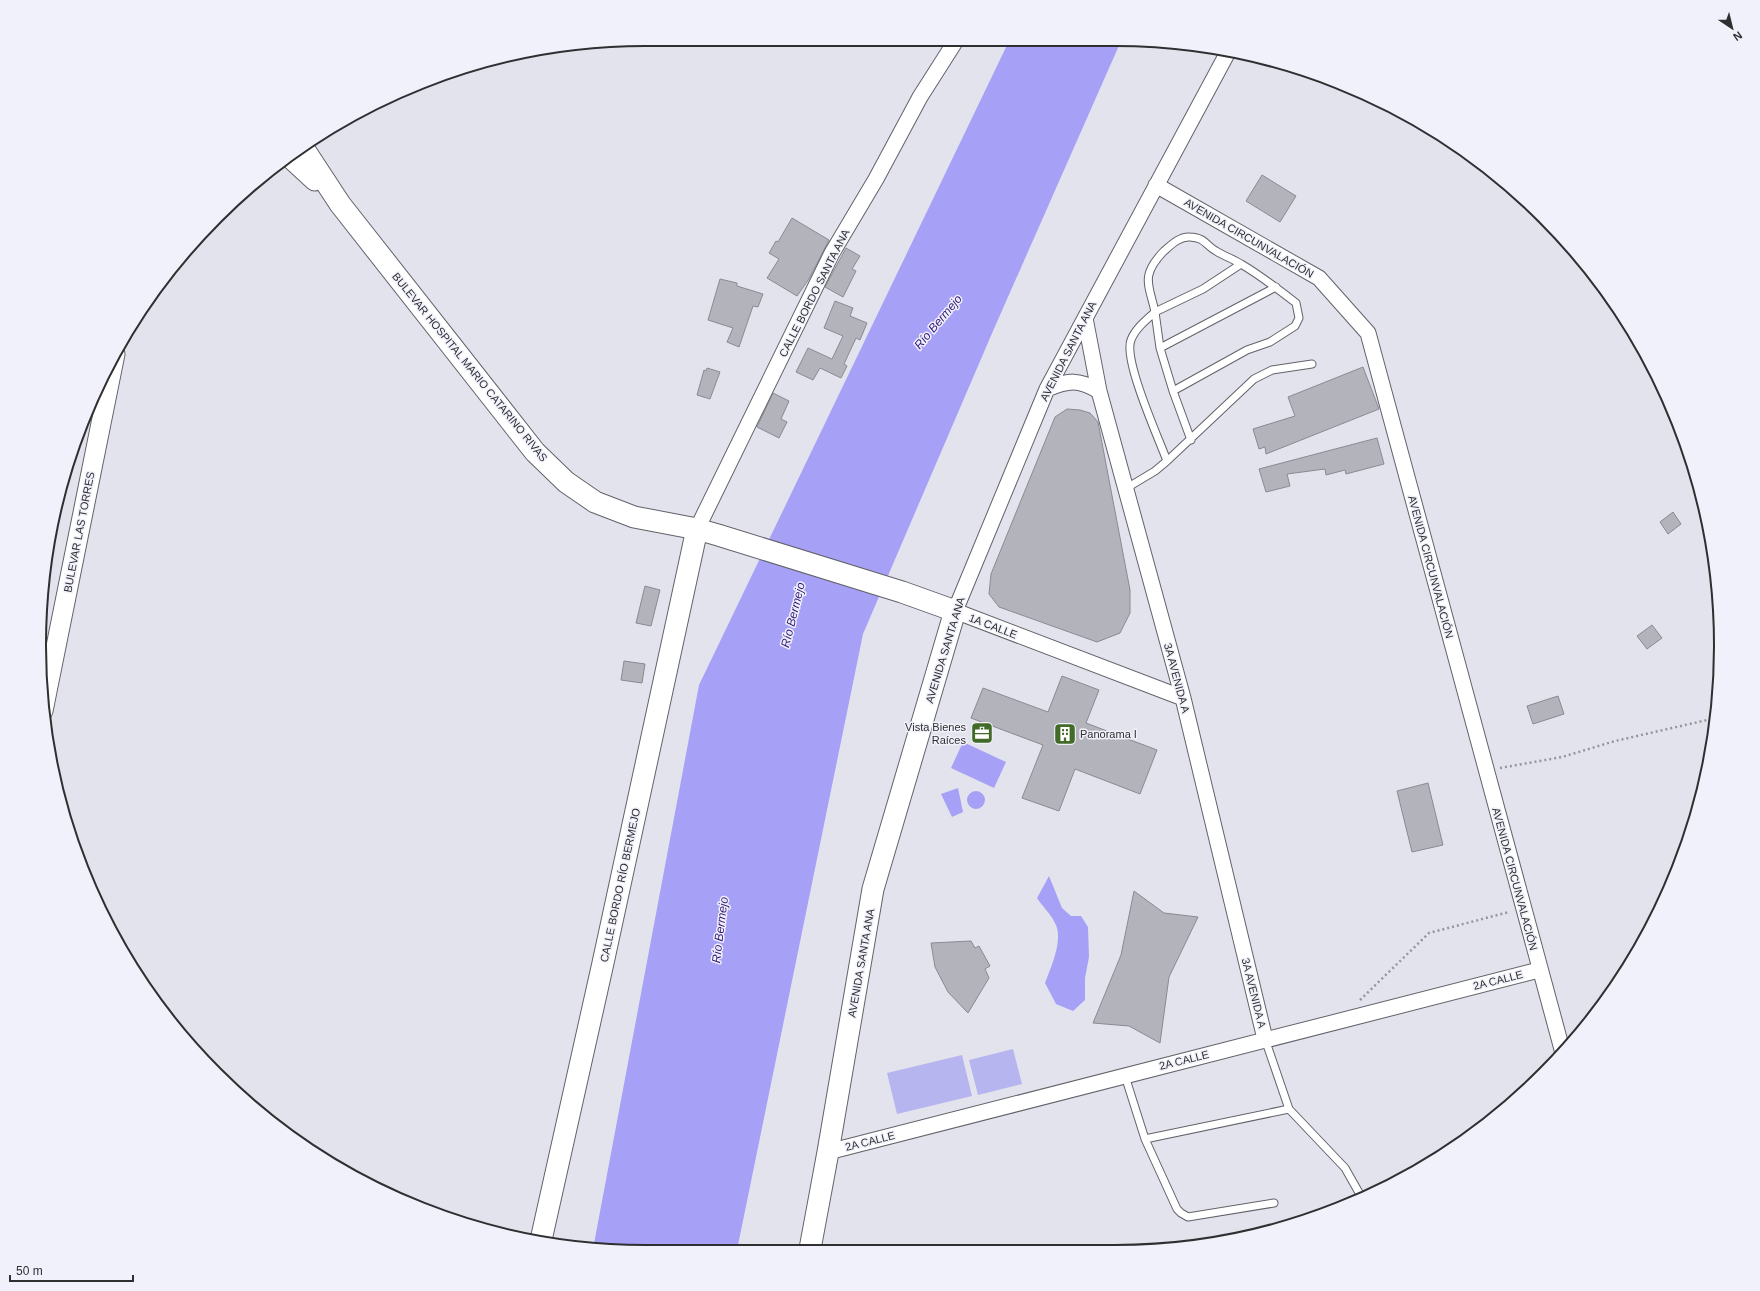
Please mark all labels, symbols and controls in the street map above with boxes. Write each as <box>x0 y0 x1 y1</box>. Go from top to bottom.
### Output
north arrow <box>1712 8 1752 48</box>
text: N <box>1731 29 1744 43</box>
street label: AVENIDA CIRCUNVALACIÓN <box>1182 196 1316 280</box>
street label: CALLE BORDO SANTA ANA <box>777 227 852 359</box>
street label: BULEVAR HOSPITAL MARIO CATARINO RIVAS <box>390 270 550 464</box>
water label: Río Bermejo <box>911 292 965 352</box>
street label: AVENIDA SANTA ANA <box>1038 299 1099 403</box>
street label: BULEVAR LAS TORRES <box>61 471 97 593</box>
street label: AVENIDA CIRCUNVALACIÓN <box>1406 494 1456 640</box>
water label: Río Bermejo <box>778 581 808 649</box>
street label: AVENIDA SANTA ANA <box>923 595 967 704</box>
street label: 1A CALLE <box>967 611 1019 641</box>
street label: 3A AVENIDA A <box>1162 642 1192 715</box>
office icon: Vista Bienes Raíces <box>969 720 995 746</box>
place label: Vista Bienes Raíces <box>905 721 966 746</box>
building icon: Panorama I <box>1052 721 1078 747</box>
place label: Panorama I <box>1080 728 1137 740</box>
street label: CALLE BORDO RÍO BERMEJO <box>598 806 642 963</box>
street label: AVENIDA CIRCUNVALACIÓN <box>1490 806 1540 952</box>
water label: Río Bermejo <box>709 896 731 964</box>
street label: AVENIDA SANTA ANA <box>846 907 877 1018</box>
street label: 3A AVENIDA A <box>1239 957 1269 1030</box>
street label: 2A CALLE <box>1472 968 1524 992</box>
street label: 2A CALLE <box>1158 1048 1210 1072</box>
street label: 2A CALLE <box>844 1129 896 1153</box>
scale bar <box>10 1257 133 1283</box>
text: 50 m <box>16 1264 43 1278</box>

